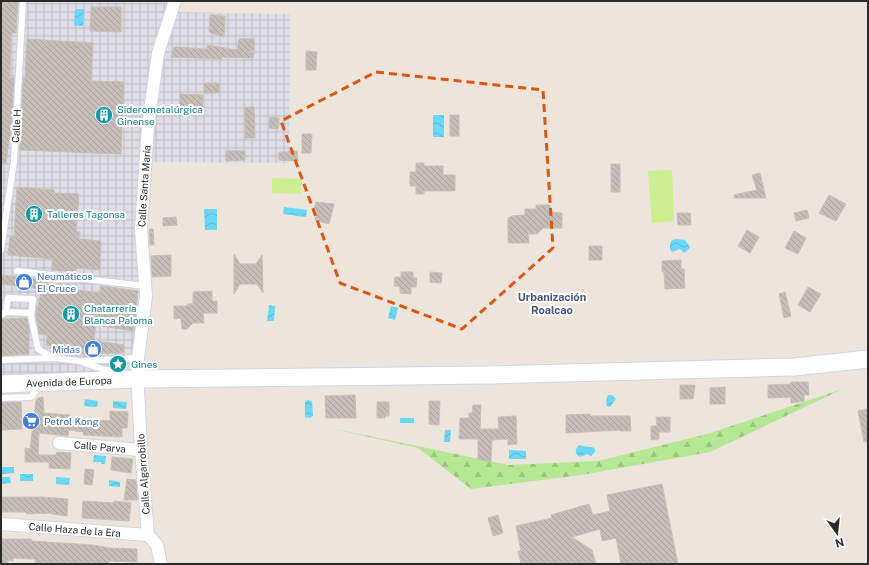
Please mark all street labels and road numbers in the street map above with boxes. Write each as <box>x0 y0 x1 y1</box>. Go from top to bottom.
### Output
street label: Calle H <box>9 109 23 143</box>
street label: Calle Santa María <box>135 145 153 227</box>
street label: Avenida de Europa <box>26 374 112 389</box>
street label: Calle Algarrobillo <box>134 433 152 515</box>
street label: Calle Parva <box>73 438 126 455</box>
street label: Calle Haza de la Era <box>28 520 121 539</box>

